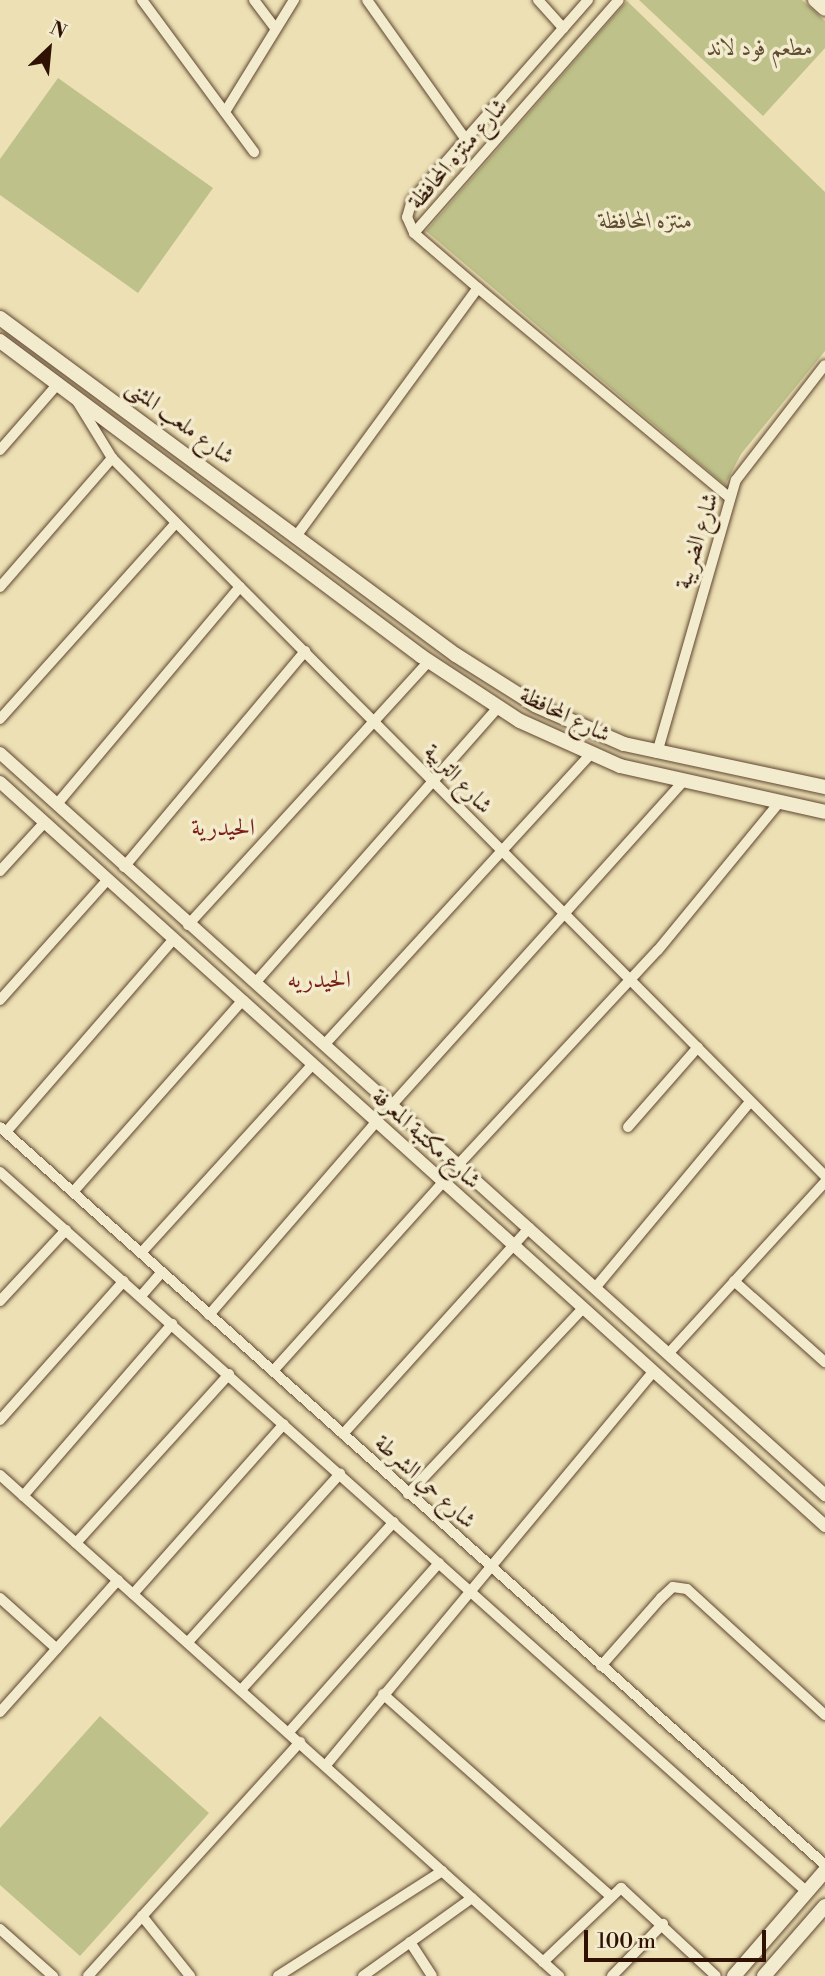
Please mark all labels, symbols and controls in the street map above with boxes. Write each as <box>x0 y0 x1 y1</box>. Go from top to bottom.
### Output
north arrow <box>14 14 84 84</box>
text: N <box>46 16 70 44</box>
park label: مطعم فود لاند <box>707 34 813 62</box>
street label: شارع منتزه المحافظة <box>402 93 514 215</box>
park label: منتزه المحافظة <box>599 207 693 235</box>
street label: شارع ملعب المثنى <box>120 373 240 471</box>
street label: شارع الضريبة <box>669 489 725 593</box>
street label: شارع المحافظة <box>515 681 615 749</box>
street label: شارع التربية <box>418 738 498 820</box>
district label: الحيدرية <box>191 815 255 843</box>
district label: الحيدريه <box>287 967 351 995</box>
street label: شارع مكتبة المعرفة <box>366 1083 486 1195</box>
street label: شارع حي الشرطة <box>369 1429 481 1535</box>
scale bar <box>587 1916 769 1960</box>
text: 100 m <box>597 1929 656 1955</box>

